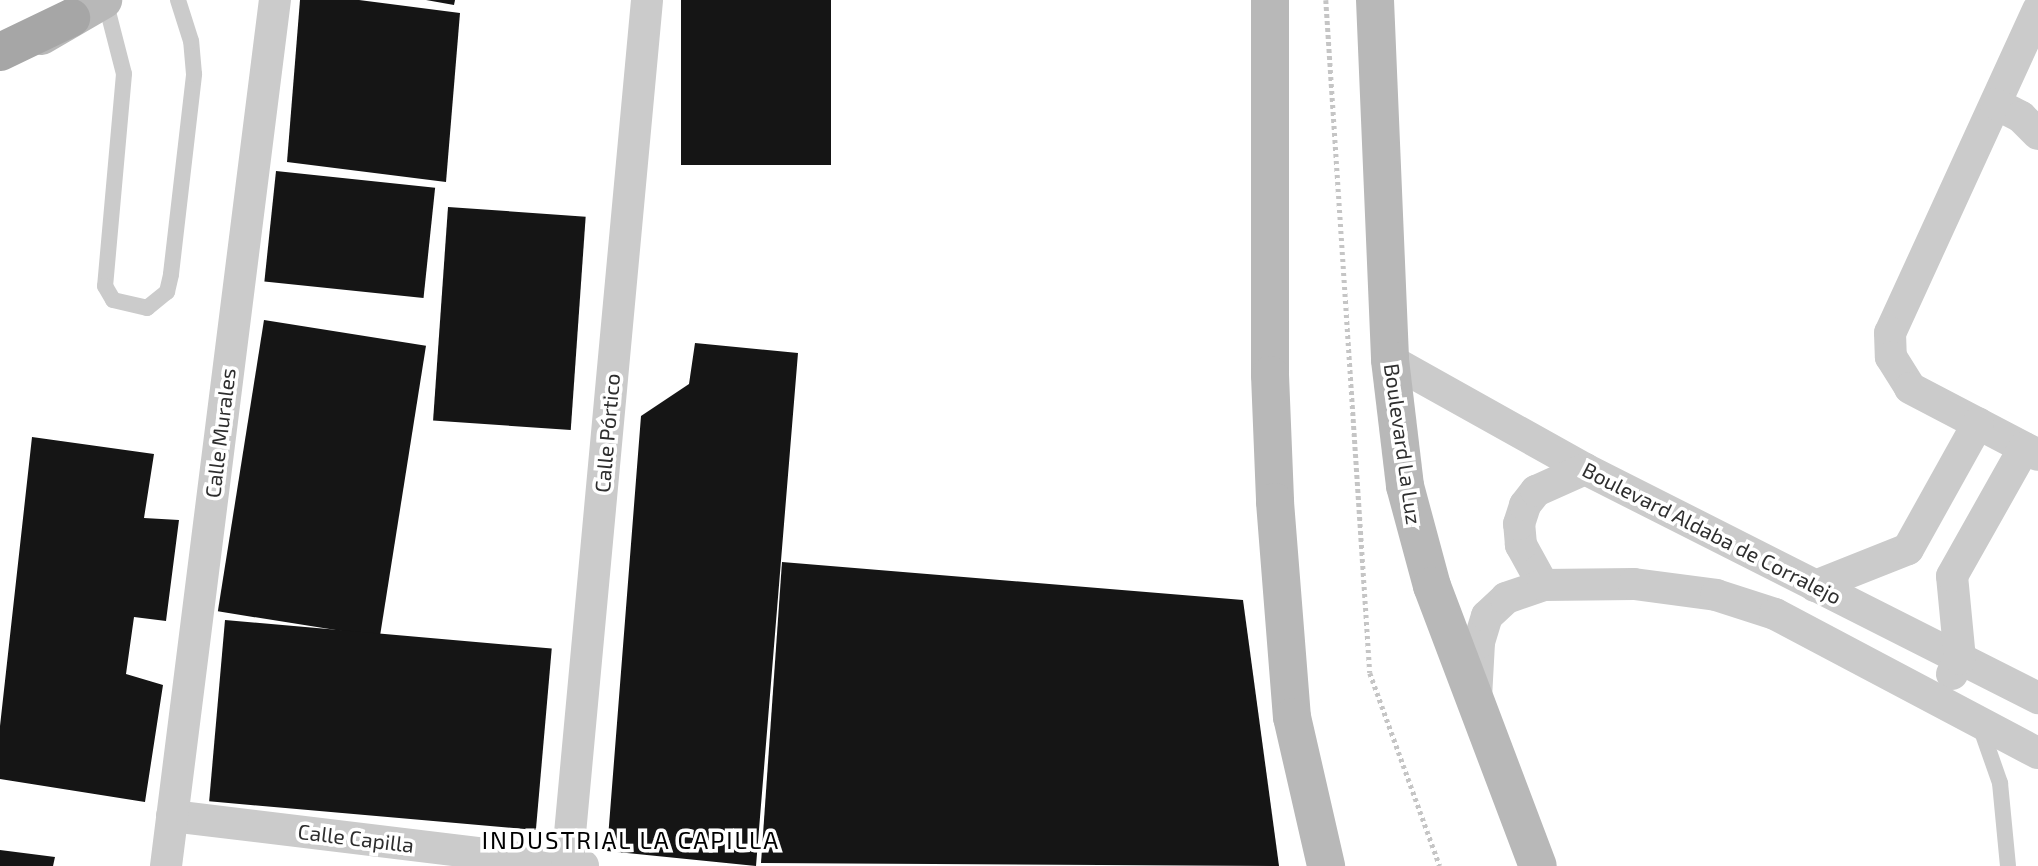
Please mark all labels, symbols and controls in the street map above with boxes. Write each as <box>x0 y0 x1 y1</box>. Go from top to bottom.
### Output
street label: Boulevard La Luz <box>1379 362 1427 526</box>
street label: Calle Murales <box>200 367 240 499</box>
street label: Calle Pórtico <box>589 372 625 494</box>
street label: Boulevard Aldaba de Corralejo <box>1578 456 1846 610</box>
street label: Calle Capilla <box>296 818 416 858</box>
district label: INDUSTRIAL LA CAPILLA <box>484 826 778 854</box>

